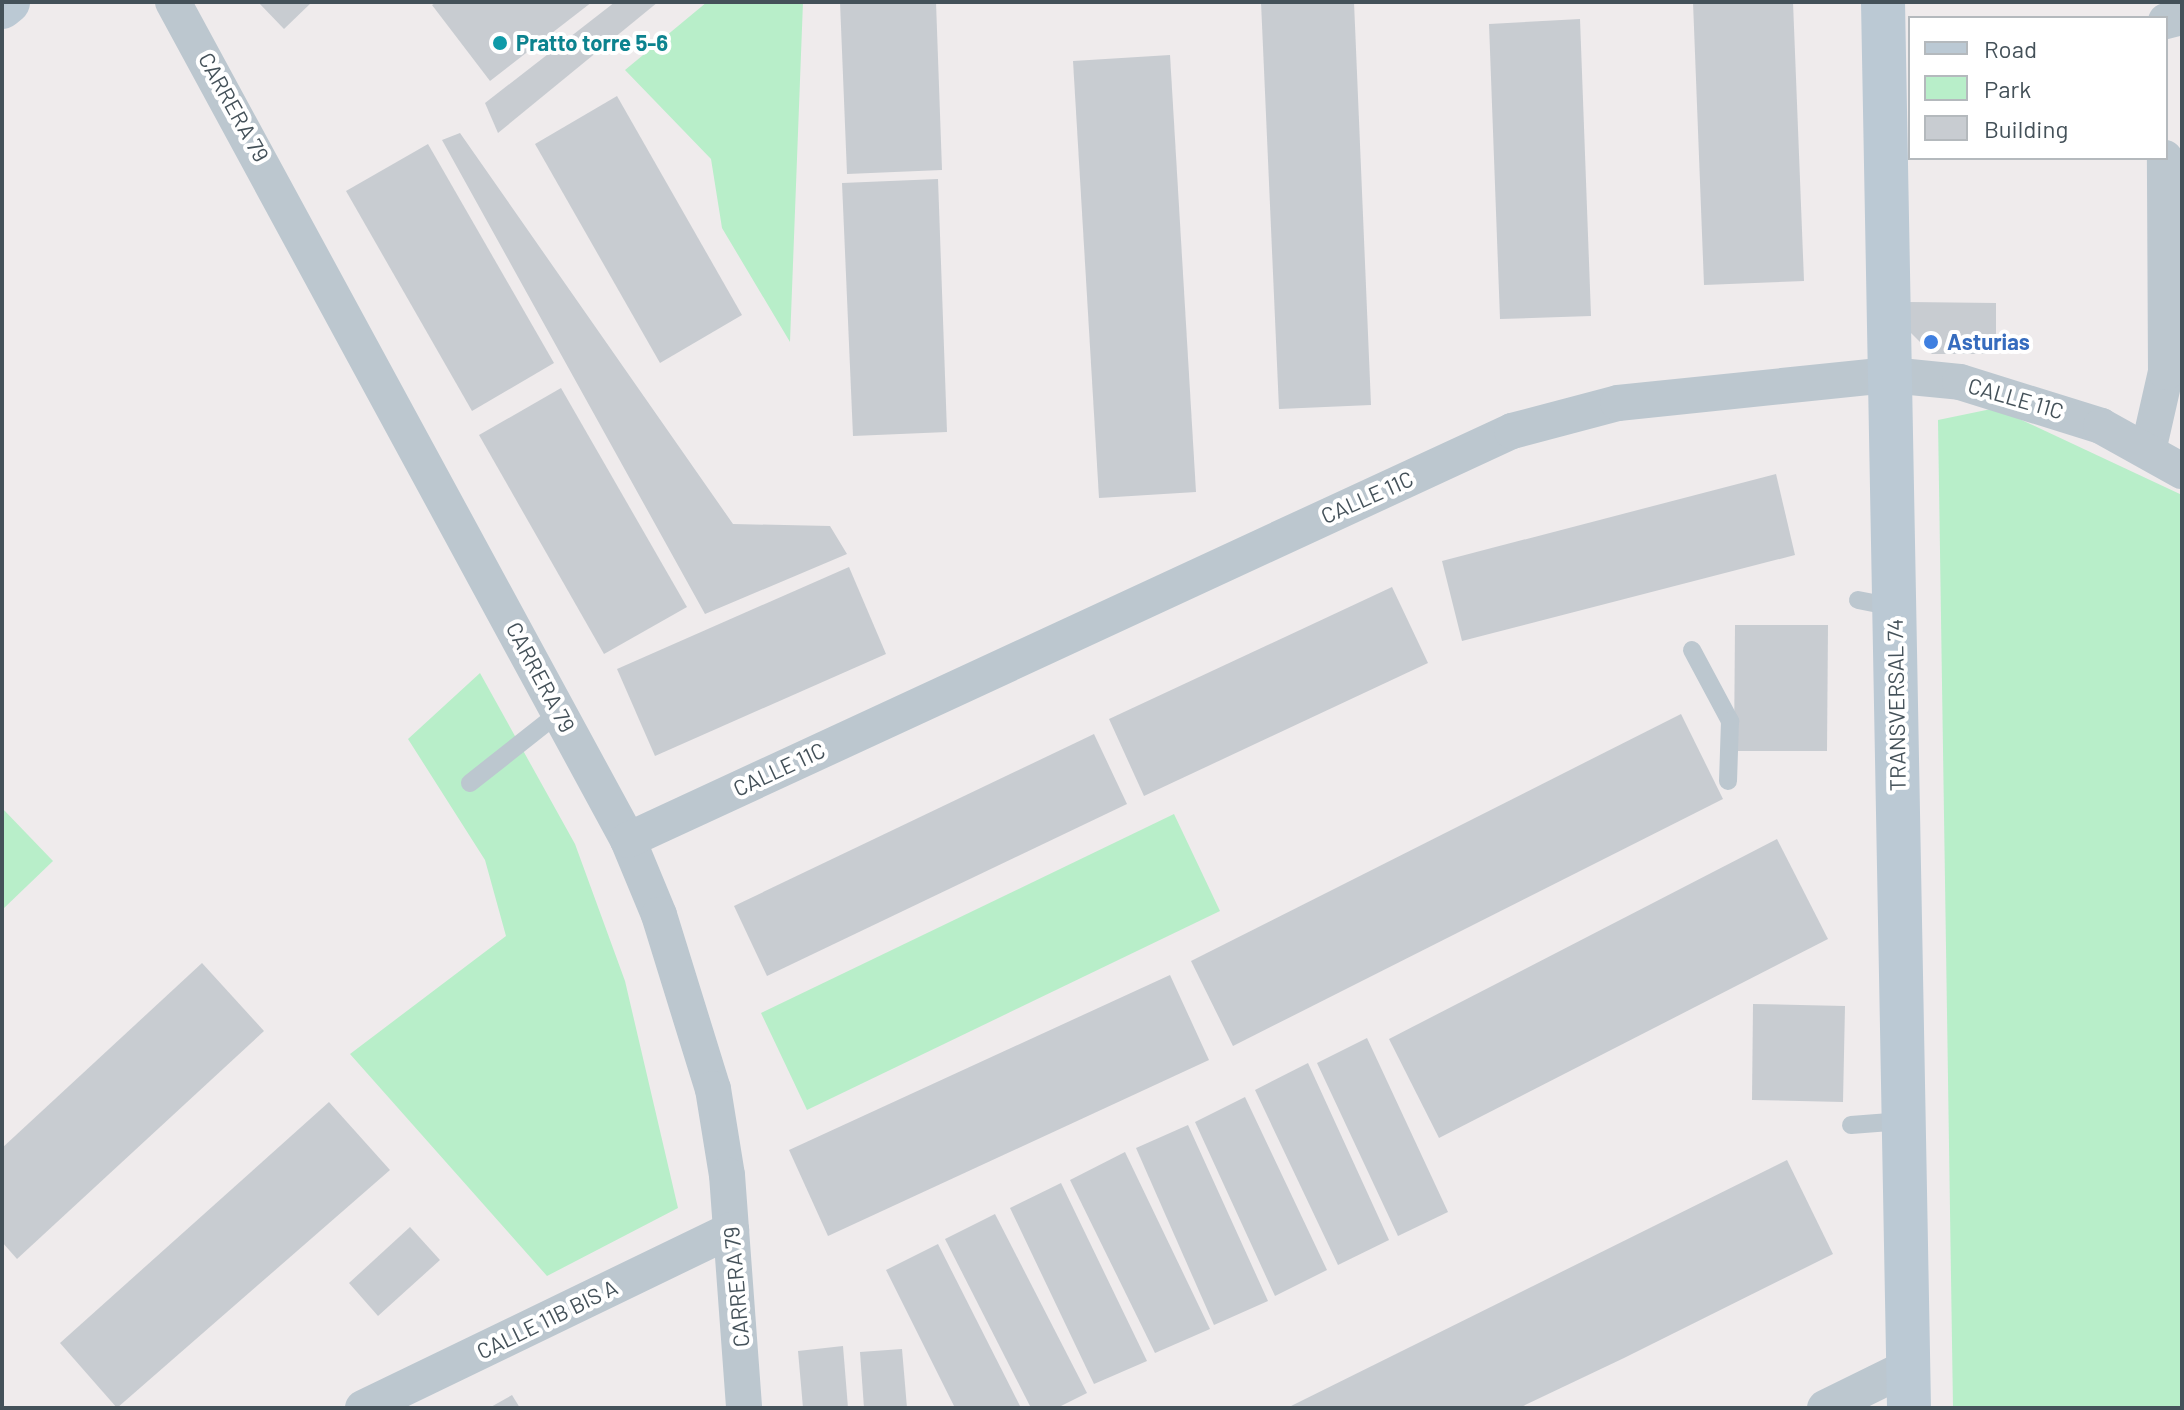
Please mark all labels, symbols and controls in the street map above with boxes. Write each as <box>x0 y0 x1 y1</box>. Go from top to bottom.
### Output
legend <box>1908 16 2168 160</box>
place label: Pratto torre 5-6 <box>516 30 668 56</box>
marker: Pratto torre 5-6 <box>491 34 509 52</box>
text: Road <box>1984 34 2037 63</box>
street label: CARRERA 79 <box>193 48 275 166</box>
text: Park <box>1984 74 2031 103</box>
text: Building <box>1984 114 2068 143</box>
place label: Asturias <box>1947 329 2030 355</box>
marker: Asturias <box>1922 333 1940 351</box>
street label: CALLE 11C <box>1965 372 2067 424</box>
street label: CALLE 11C <box>1317 465 1417 529</box>
street label: CARRERA 79 <box>501 617 581 737</box>
street label: TRANSVERSAL 74 <box>1881 618 1911 792</box>
street label: CALLE 11C <box>729 736 829 802</box>
street label: CARRERA 79 <box>718 1226 754 1348</box>
street label: CALLE 11B BIS A <box>472 1274 622 1364</box>

